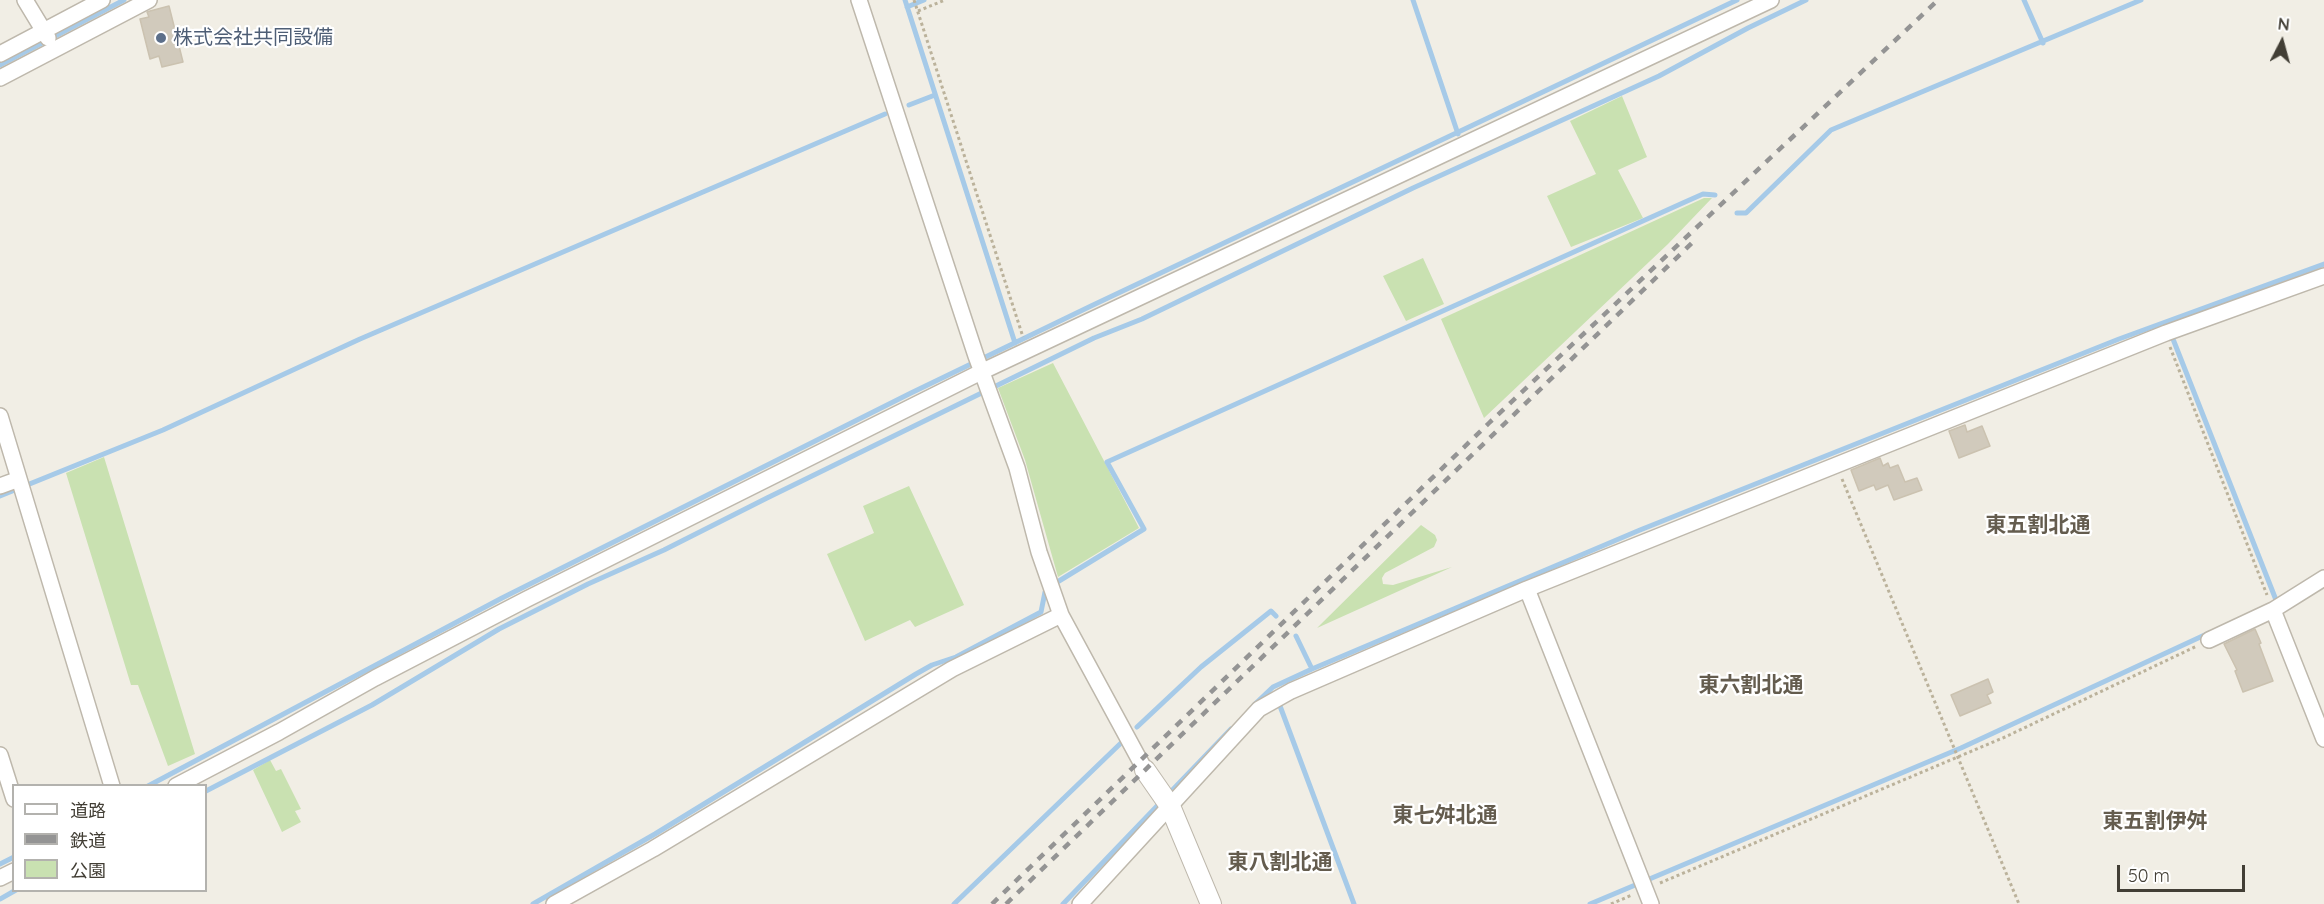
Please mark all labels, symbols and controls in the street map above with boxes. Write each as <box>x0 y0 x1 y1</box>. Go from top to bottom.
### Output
north arrow <box>2252 12 2312 72</box>
text: N <box>2277 14 2291 35</box>
place label: 株式会社共同設備 <box>173 26 333 50</box>
marker: 株式会社共同設備 <box>154 31 168 45</box>
district label: 東五割北通 <box>1986 513 2090 539</box>
district label: 東六割北通 <box>1699 673 1803 699</box>
legend <box>12 784 207 892</box>
text: 道路 <box>70 799 106 822</box>
district label: 東七舛北通 <box>1393 803 1497 829</box>
district label: 東五割伊舛 <box>2103 809 2207 835</box>
text: 鉄道 <box>70 829 106 852</box>
district label: 東八割北通 <box>1228 850 1332 876</box>
scale bar <box>2120 853 2248 891</box>
text: 公園 <box>70 859 106 882</box>
text: 50 m <box>2128 864 2170 887</box>

